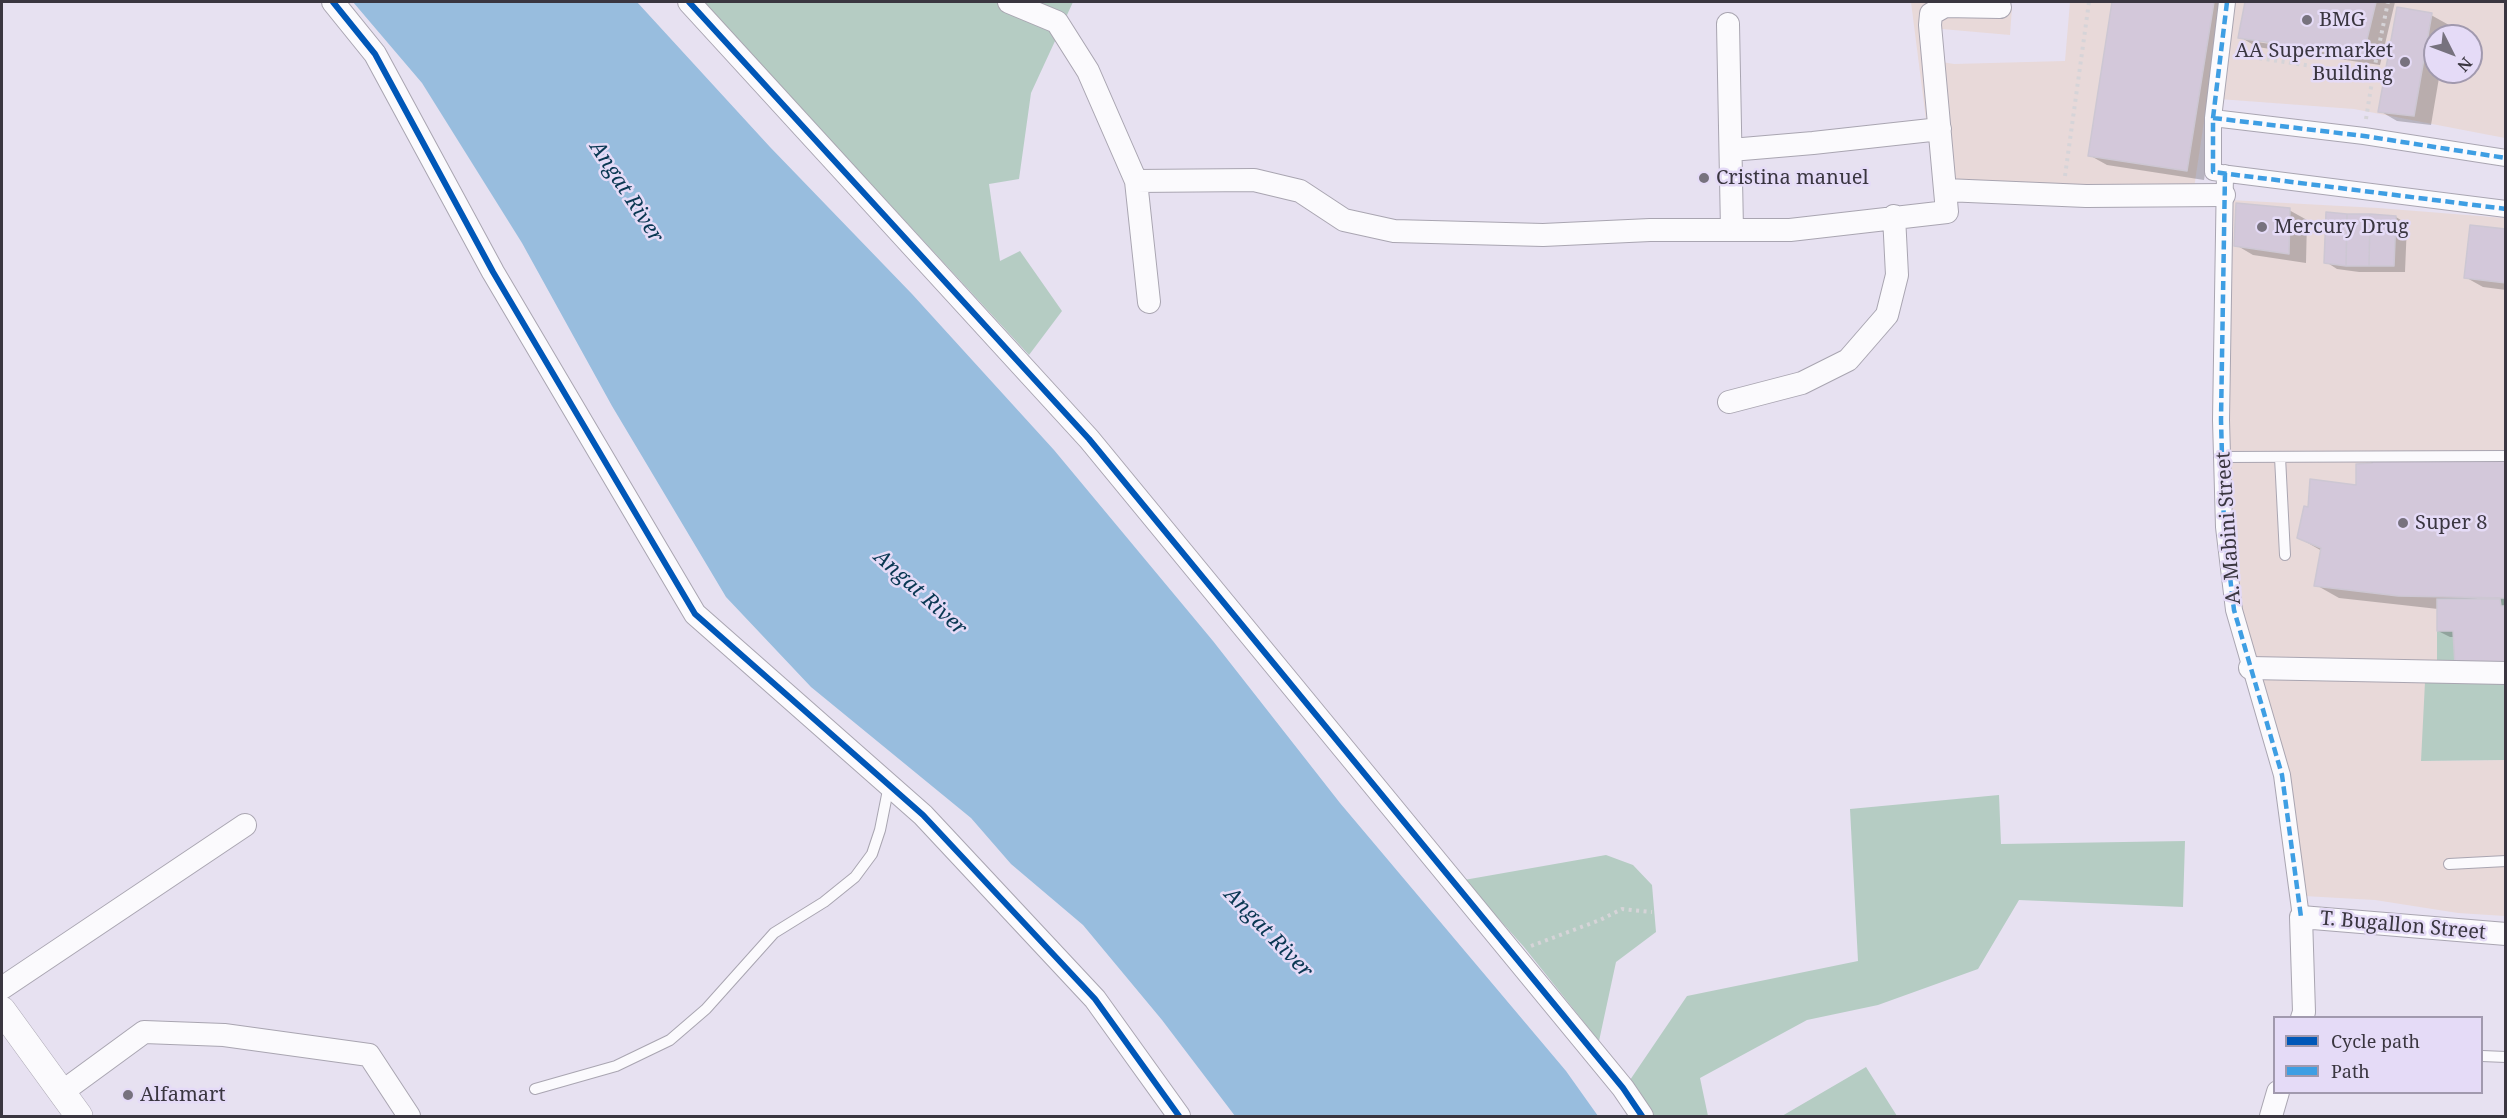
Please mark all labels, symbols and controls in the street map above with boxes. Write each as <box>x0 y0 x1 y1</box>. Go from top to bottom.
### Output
place label: BMG <box>2319 8 2365 32</box>
marker: BMG <box>2300 13 2314 27</box>
north arrow <box>2423 24 2483 84</box>
place label: AA Supermarket Building <box>2235 39 2393 86</box>
text: N <box>2453 53 2477 77</box>
marker: AA Supermarket Building <box>2398 55 2412 69</box>
water label: Angat River <box>584 136 668 248</box>
place label: Cristina manuel <box>1716 166 1869 190</box>
marker: Cristina manuel <box>1697 171 1711 185</box>
place label: Mercury Drug <box>2274 215 2409 239</box>
marker: Mercury Drug <box>2255 220 2269 234</box>
street label: A. Mabini Street <box>2212 451 2246 605</box>
place label: Super 8 <box>2415 511 2487 535</box>
marker: Super 8 <box>2396 516 2410 530</box>
water label: Angat River <box>868 545 972 641</box>
water label: Angat River <box>1219 882 1317 984</box>
street label: T. Bugallon Street <box>2319 907 2487 945</box>
legend <box>2273 1016 2483 1094</box>
text: Cycle path <box>2331 1029 2420 1053</box>
text: Path <box>2331 1059 2370 1083</box>
place label: Alfamart <box>140 1083 226 1107</box>
marker: Alfamart <box>121 1088 135 1102</box>

